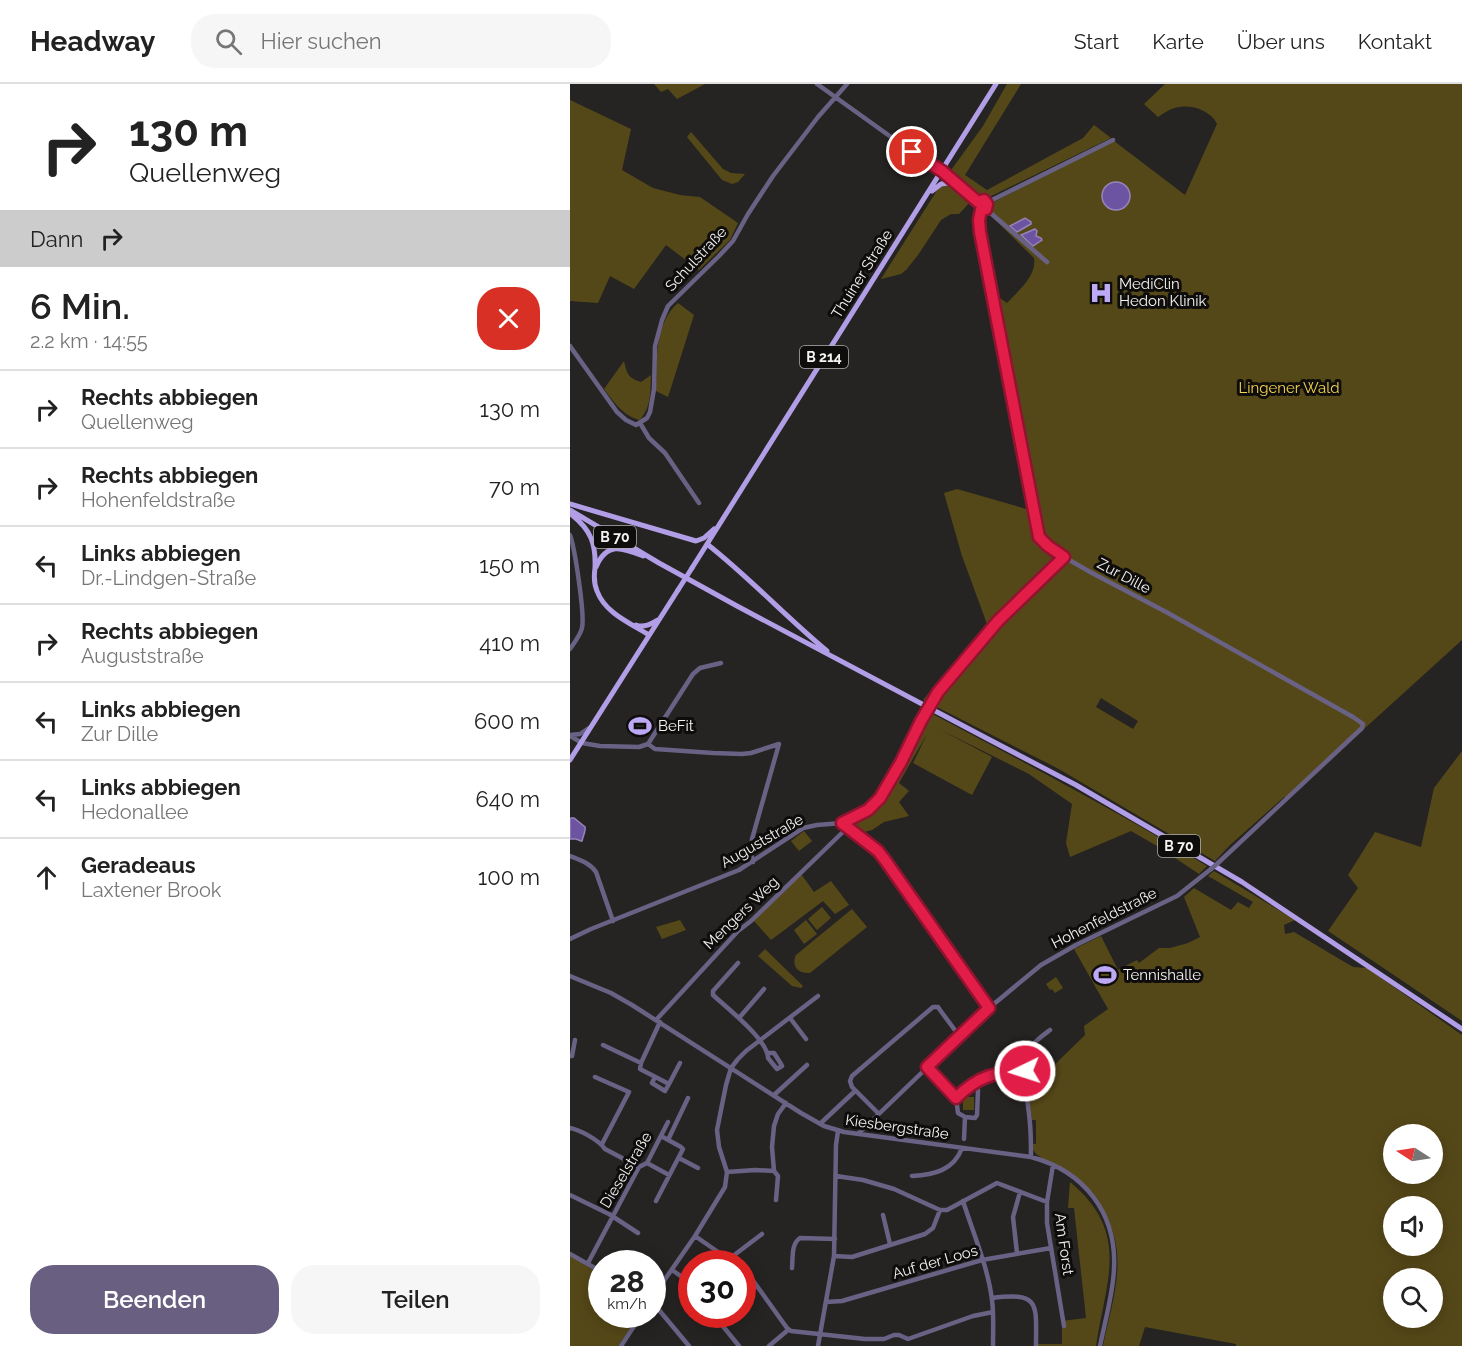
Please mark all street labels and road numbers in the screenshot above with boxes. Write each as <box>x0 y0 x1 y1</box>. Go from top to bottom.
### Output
street label: Schulstraße <box>662 223 731 295</box>
street label: Thuiner Straße <box>828 226 896 322</box>
road number: B 214 <box>800 346 848 368</box>
road number: B 70 <box>594 526 636 548</box>
street label: Zur Dille <box>1094 554 1154 598</box>
street label: Auguststraße <box>718 810 807 872</box>
road number: B 70 <box>1158 835 1200 857</box>
street label: Mengers Weg <box>700 873 782 953</box>
street label: Hohenfeldstraße <box>1048 884 1160 952</box>
street label: Kiesbergstraße <box>844 1111 950 1143</box>
street label: Dieselstraße <box>596 1128 656 1211</box>
street label: Am Forst <box>1051 1212 1077 1276</box>
street label: Auf der Loos <box>890 1241 980 1283</box>

